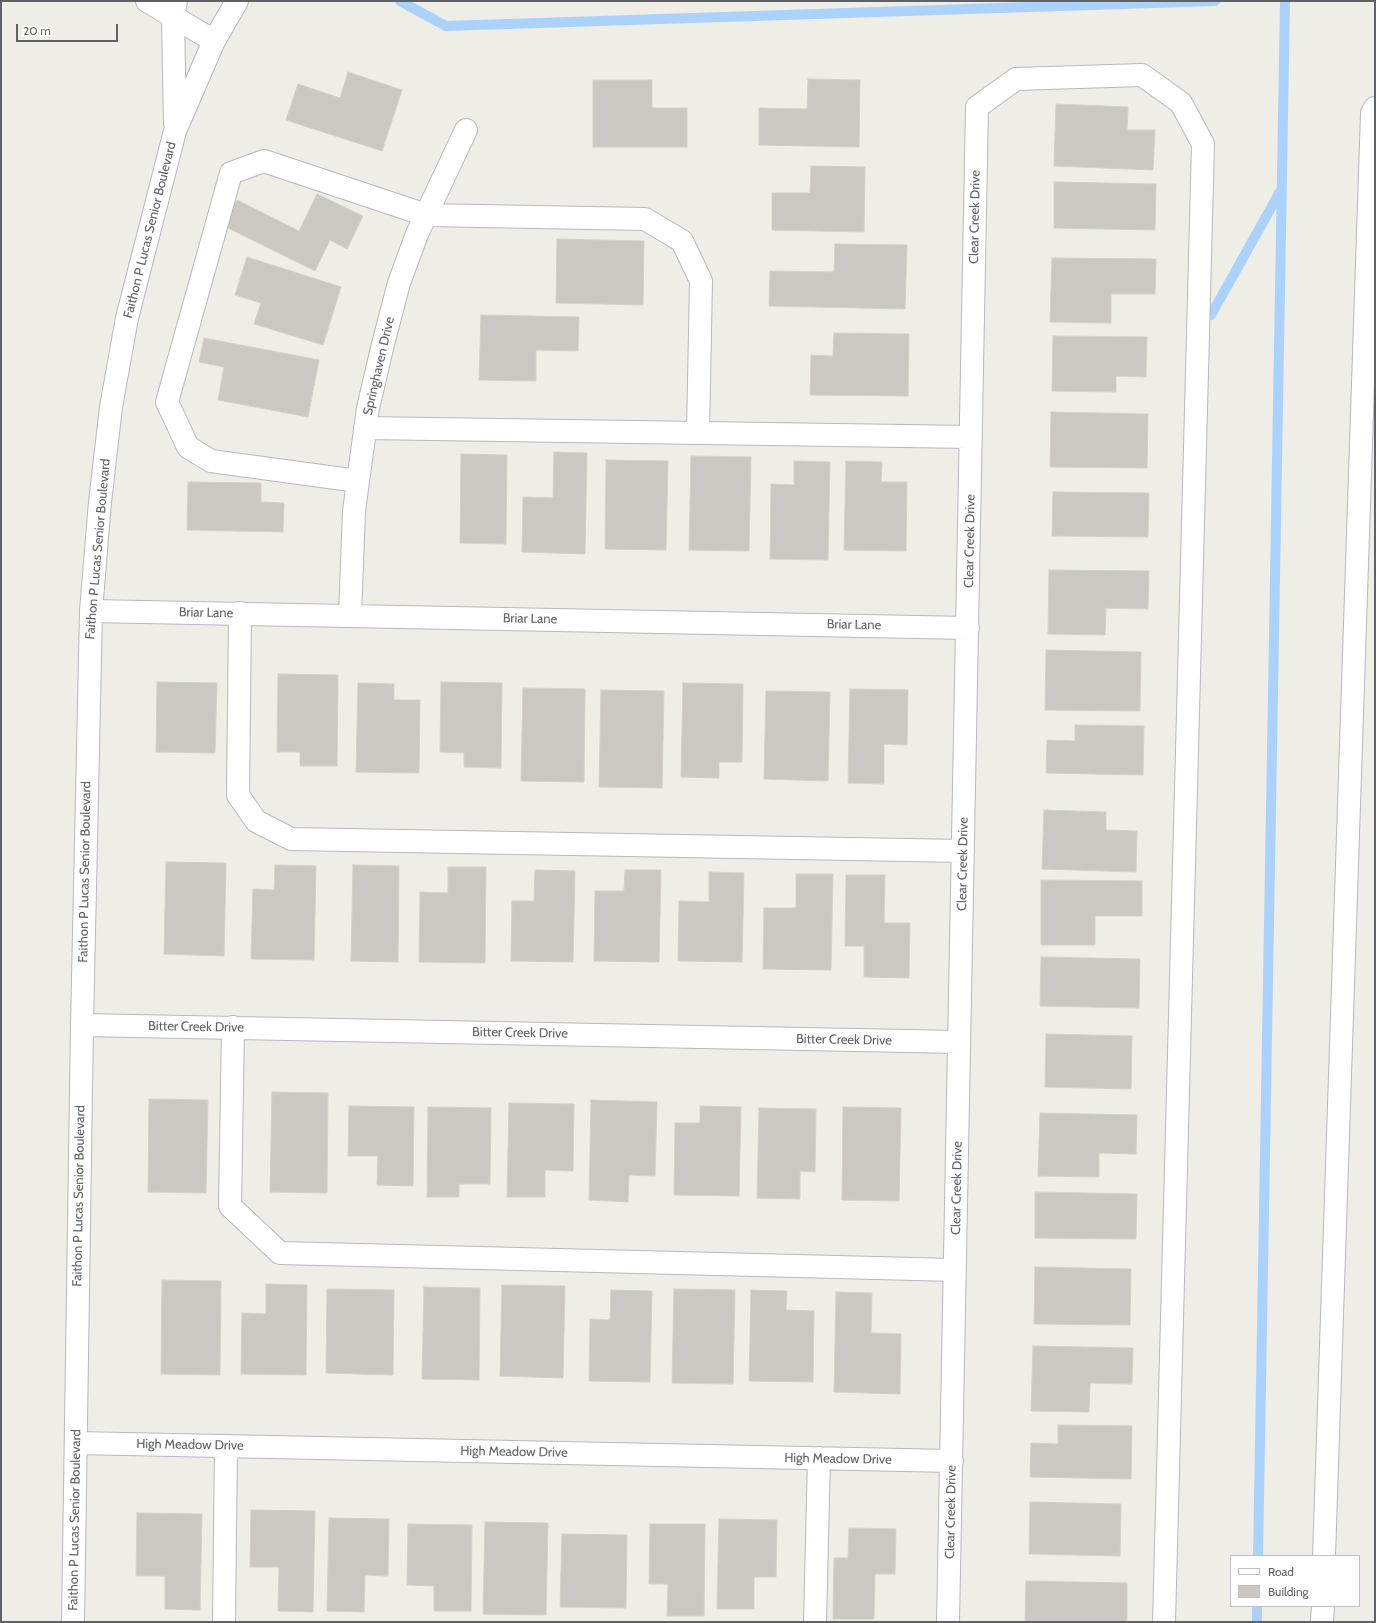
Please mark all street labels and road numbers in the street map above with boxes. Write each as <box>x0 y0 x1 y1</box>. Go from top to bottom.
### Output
street label: Faithon P Lucas Senior Boulevard <box>120 140 180 320</box>
street label: Clear Creek Drive <box>966 170 984 264</box>
street label: Springhaven Drive <box>360 315 398 417</box>
street label: Faithon P Lucas Senior Boulevard <box>82 458 114 640</box>
street label: Clear Creek Drive <box>961 494 979 588</box>
street label: Briar Lane <box>179 605 233 621</box>
street label: Briar Lane <box>503 611 557 627</box>
street label: Briar Lane <box>827 617 881 633</box>
street label: Faithon P Lucas Senior Boulevard <box>76 781 94 963</box>
street label: Clear Creek Drive <box>954 817 972 911</box>
street label: Bitter Creek Drive <box>148 1018 244 1036</box>
street label: Bitter Creek Drive <box>472 1024 568 1042</box>
street label: Bitter Creek Drive <box>796 1031 892 1049</box>
street label: Faithon P Lucas Senior Boulevard <box>70 1105 88 1287</box>
street label: Clear Creek Drive <box>948 1141 966 1235</box>
street label: Faithon P Lucas Senior Boulevard <box>66 1429 84 1611</box>
street label: High Meadow Drive <box>136 1436 244 1454</box>
street label: High Meadow Drive <box>460 1443 568 1461</box>
street label: High Meadow Drive <box>784 1450 892 1468</box>
street label: Clear Creek Drive <box>942 1465 960 1559</box>

